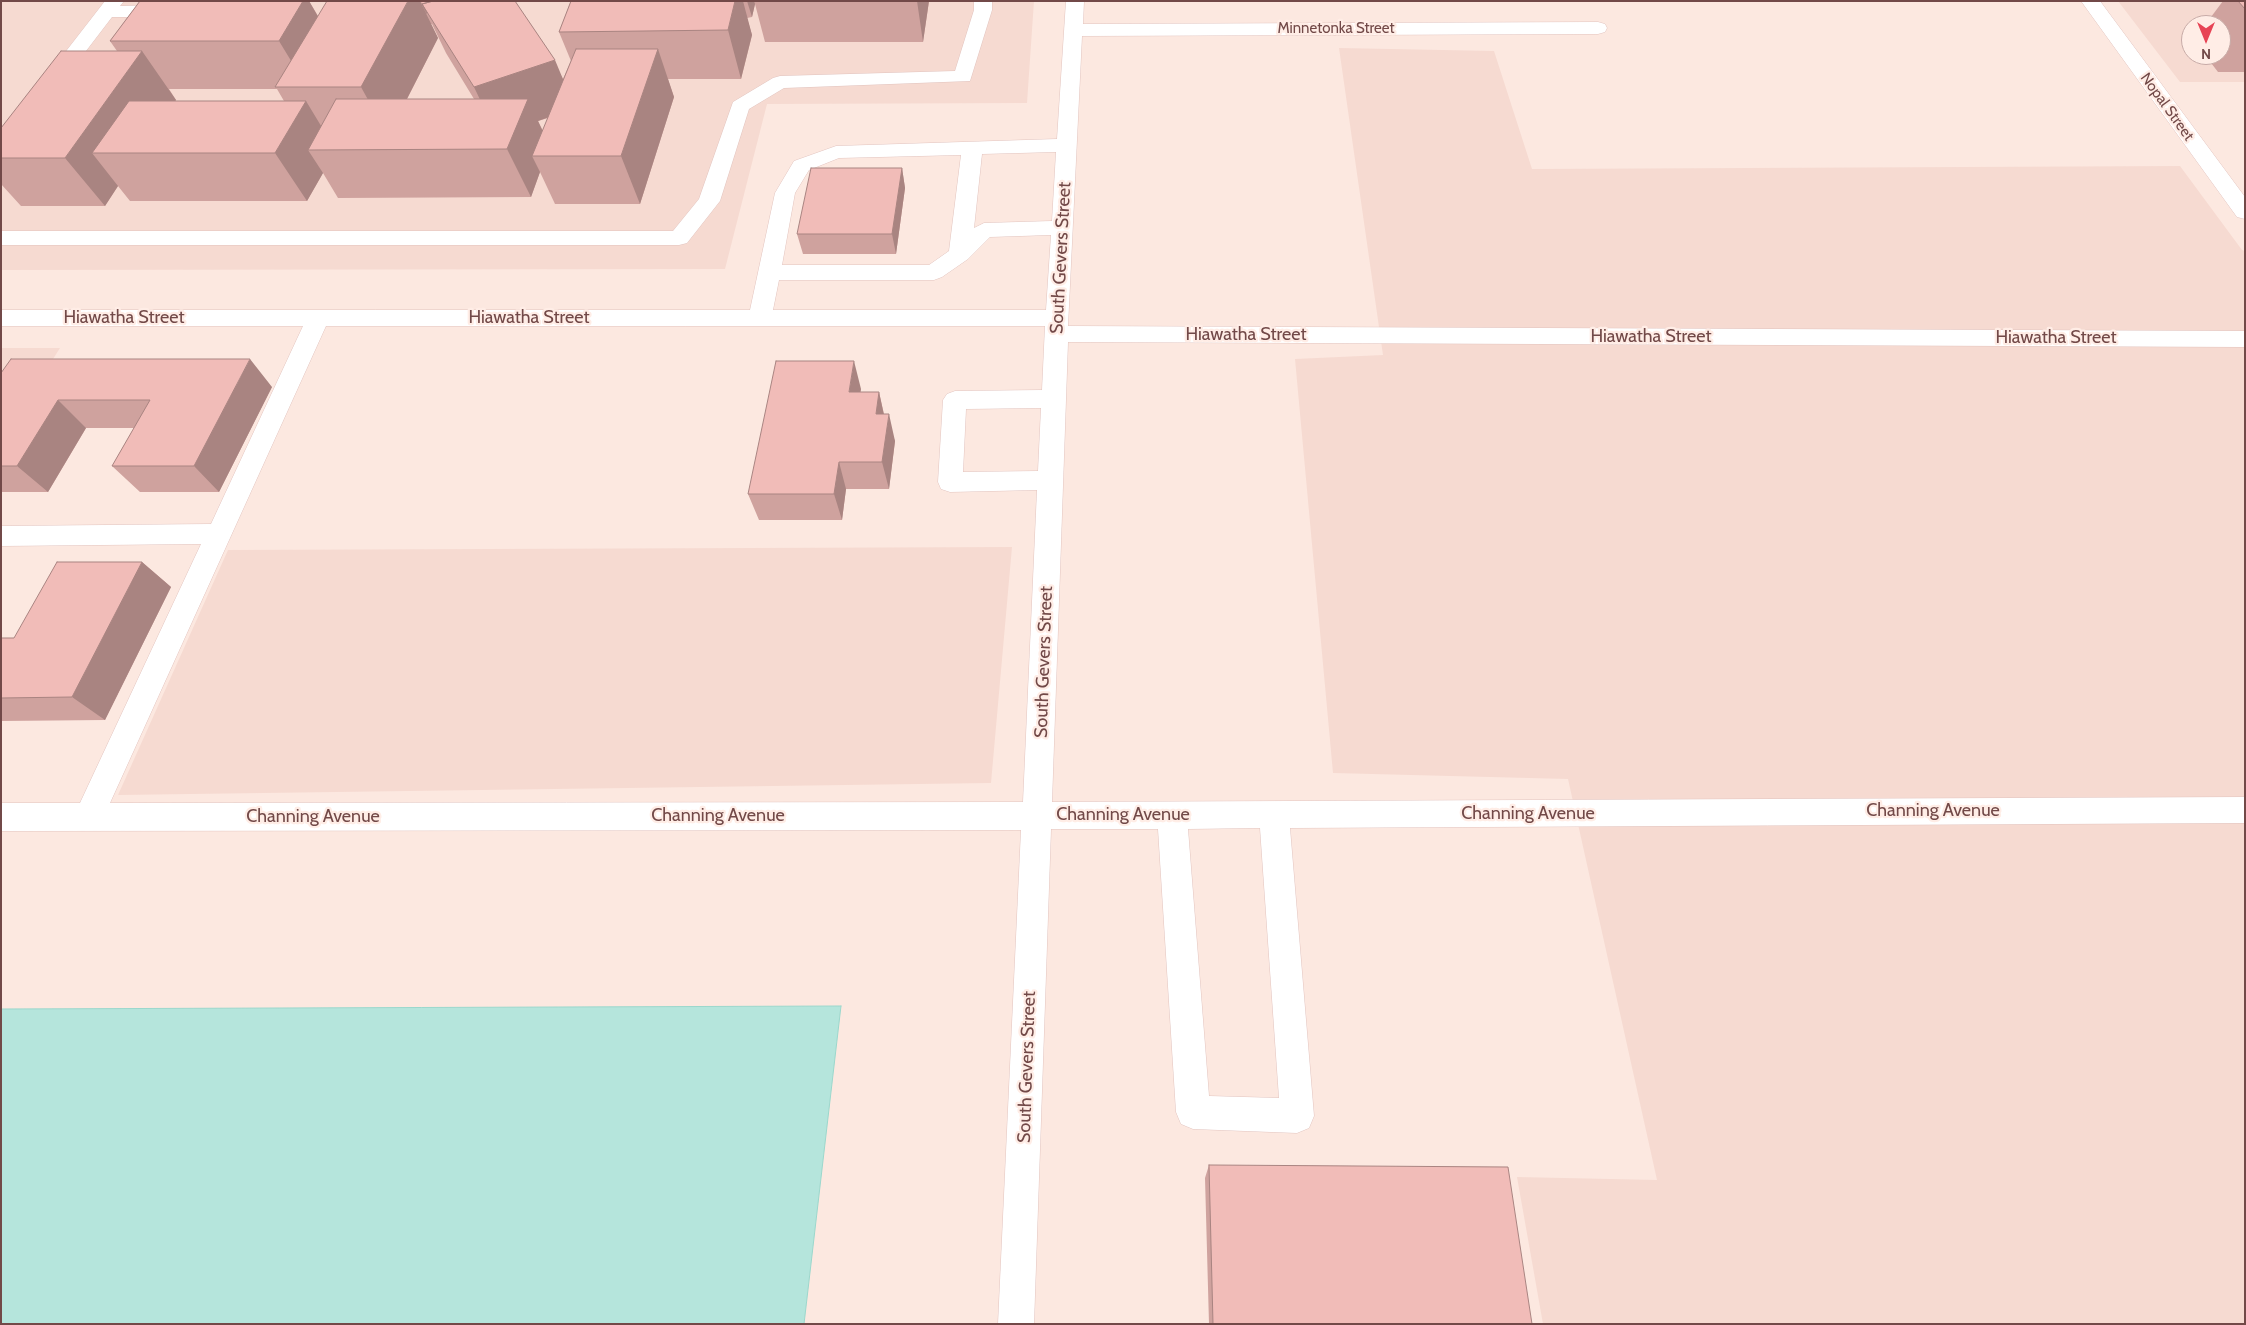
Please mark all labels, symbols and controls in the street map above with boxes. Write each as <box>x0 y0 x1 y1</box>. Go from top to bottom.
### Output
north arrow <box>2181 15 2231 65</box>
street label: Minnetonka Street <box>1277 20 1395 38</box>
text: N <box>2201 45 2211 63</box>
street label: Nopal Street <box>2136 70 2198 144</box>
street label: South Gevers Street <box>1046 181 1076 335</box>
street label: Hiawatha Street <box>64 307 184 329</box>
street label: Hiawatha Street <box>469 307 589 329</box>
street label: Hiawatha Street <box>1186 324 1306 346</box>
street label: Hiawatha Street <box>1591 326 1711 348</box>
street label: Hiawatha Street <box>1996 327 2116 349</box>
street label: South Gevers Street <box>1031 586 1057 738</box>
street label: Channing Avenue <box>1866 800 2000 822</box>
street label: Channing Avenue <box>1461 803 1595 825</box>
street label: Channing Avenue <box>1056 804 1190 826</box>
street label: Channing Avenue <box>651 805 785 827</box>
street label: Channing Avenue <box>246 806 380 828</box>
street label: South Gevers Street <box>1014 991 1040 1143</box>

